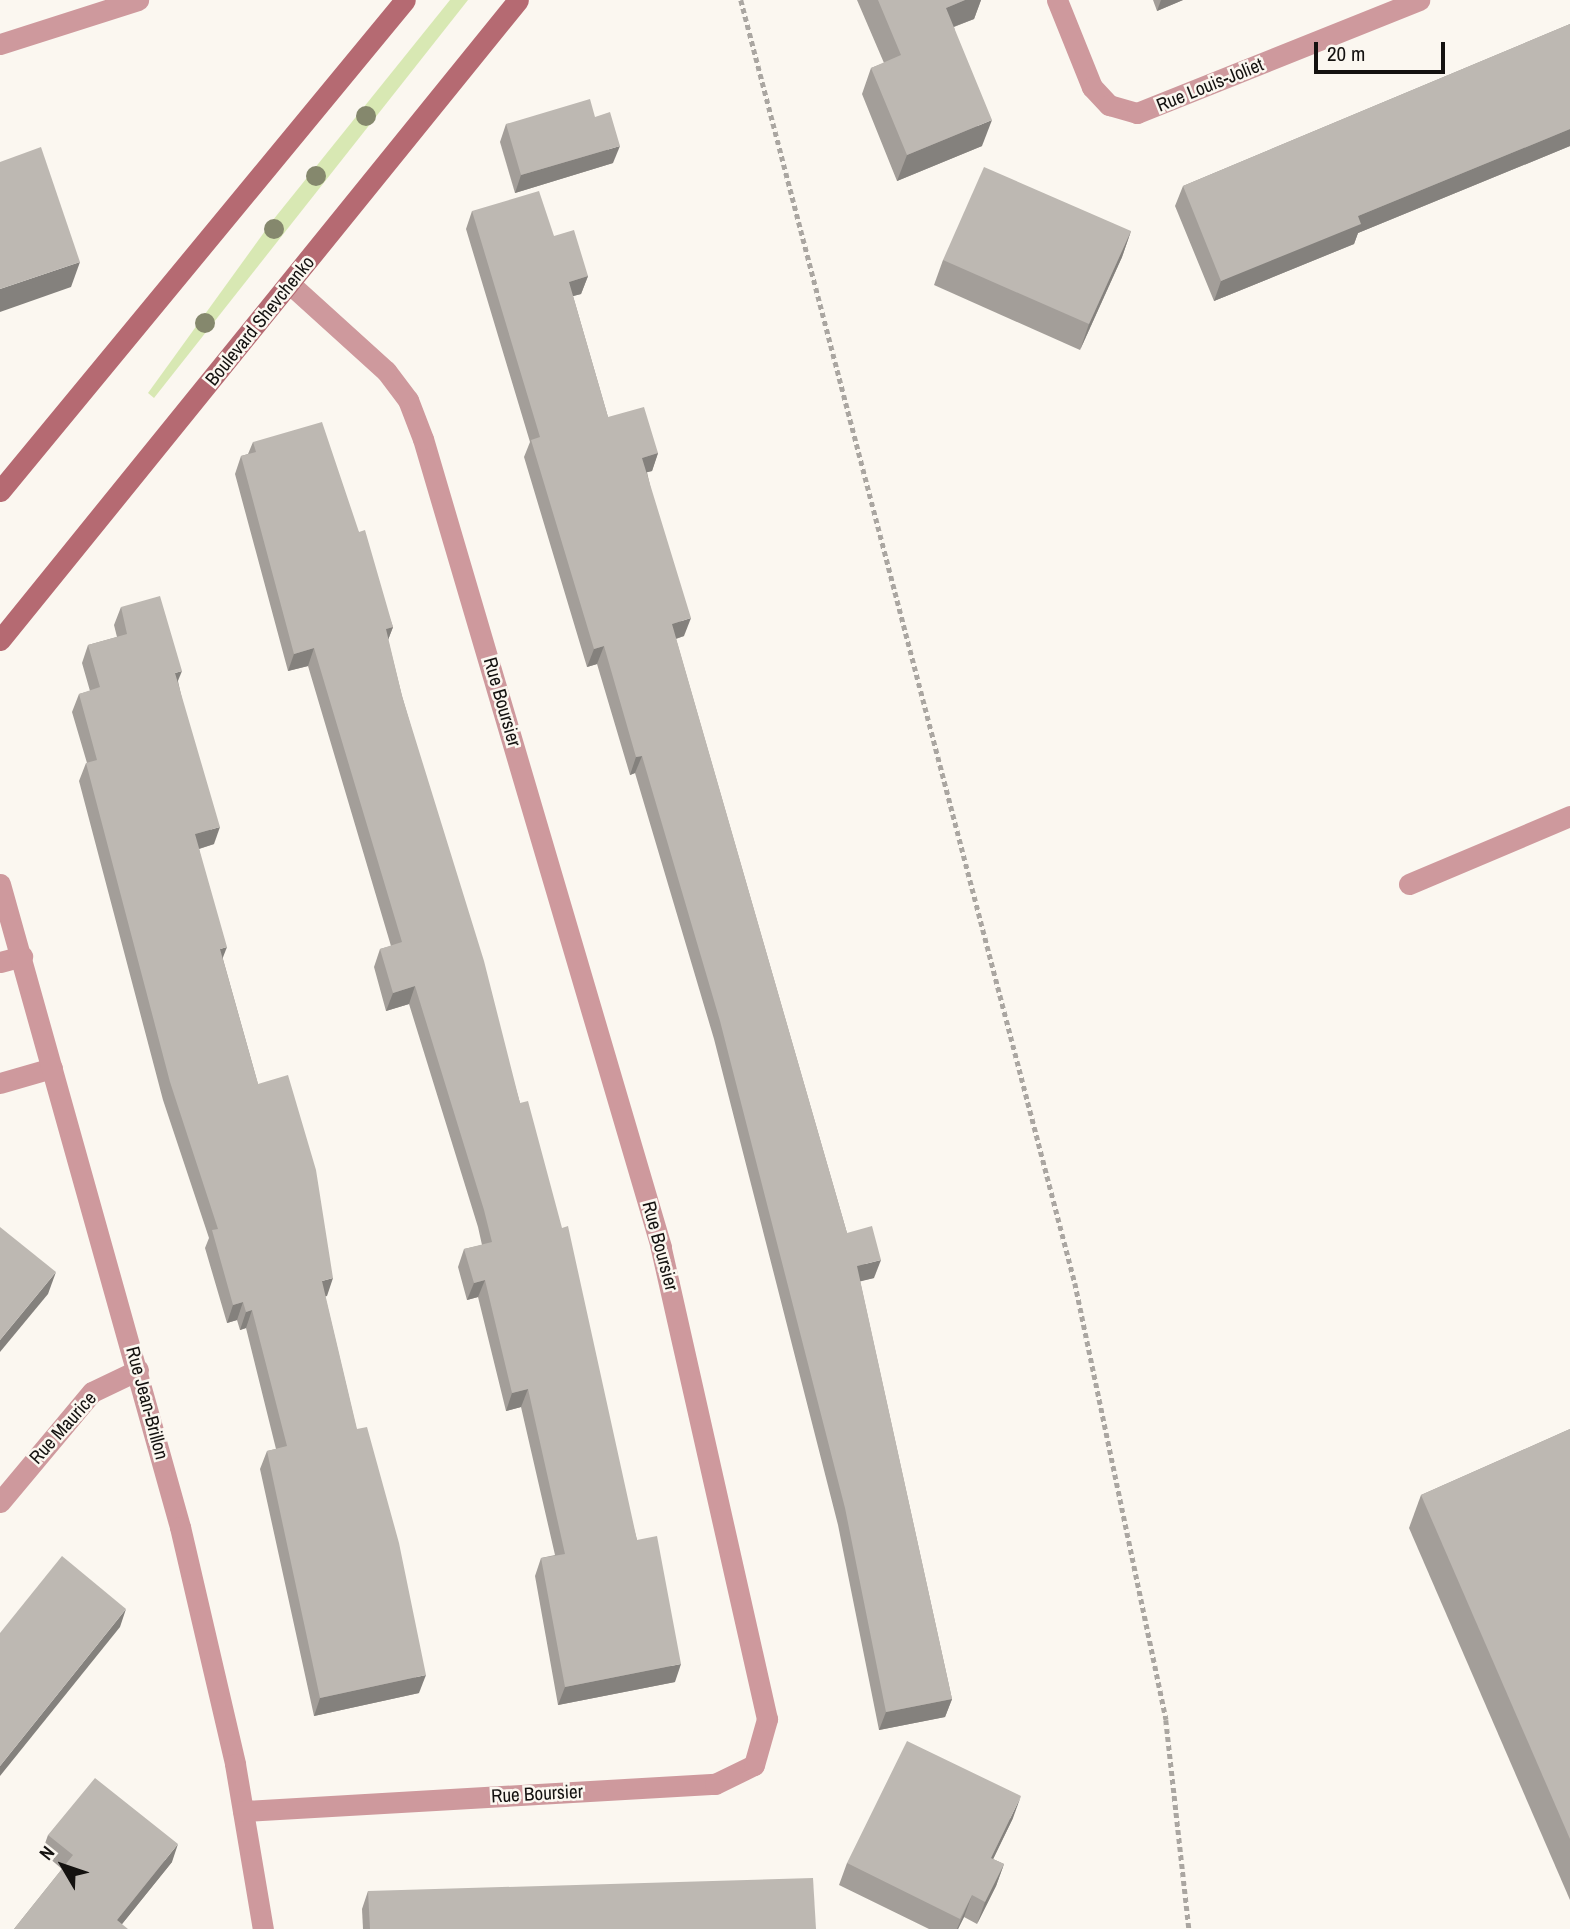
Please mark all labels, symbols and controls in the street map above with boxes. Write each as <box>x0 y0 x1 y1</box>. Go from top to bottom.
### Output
scale bar <box>1318 28 1449 72</box>
text: 20 m <box>1327 39 1365 68</box>
street label: Rue Louis-Joliet <box>1153 53 1267 117</box>
street label: Boulevard Shevchenko <box>201 252 319 390</box>
street label: Rue Boursier <box>478 655 526 749</box>
street label: Rue Boursier <box>637 1199 683 1293</box>
street label: Rue Jean-Brillon <box>121 1344 173 1462</box>
street label: Rue Maurice <box>25 1387 101 1469</box>
street label: Rue Boursier <box>491 1780 583 1808</box>
north arrow <box>28 1831 98 1901</box>
text: N <box>33 1840 60 1865</box>

